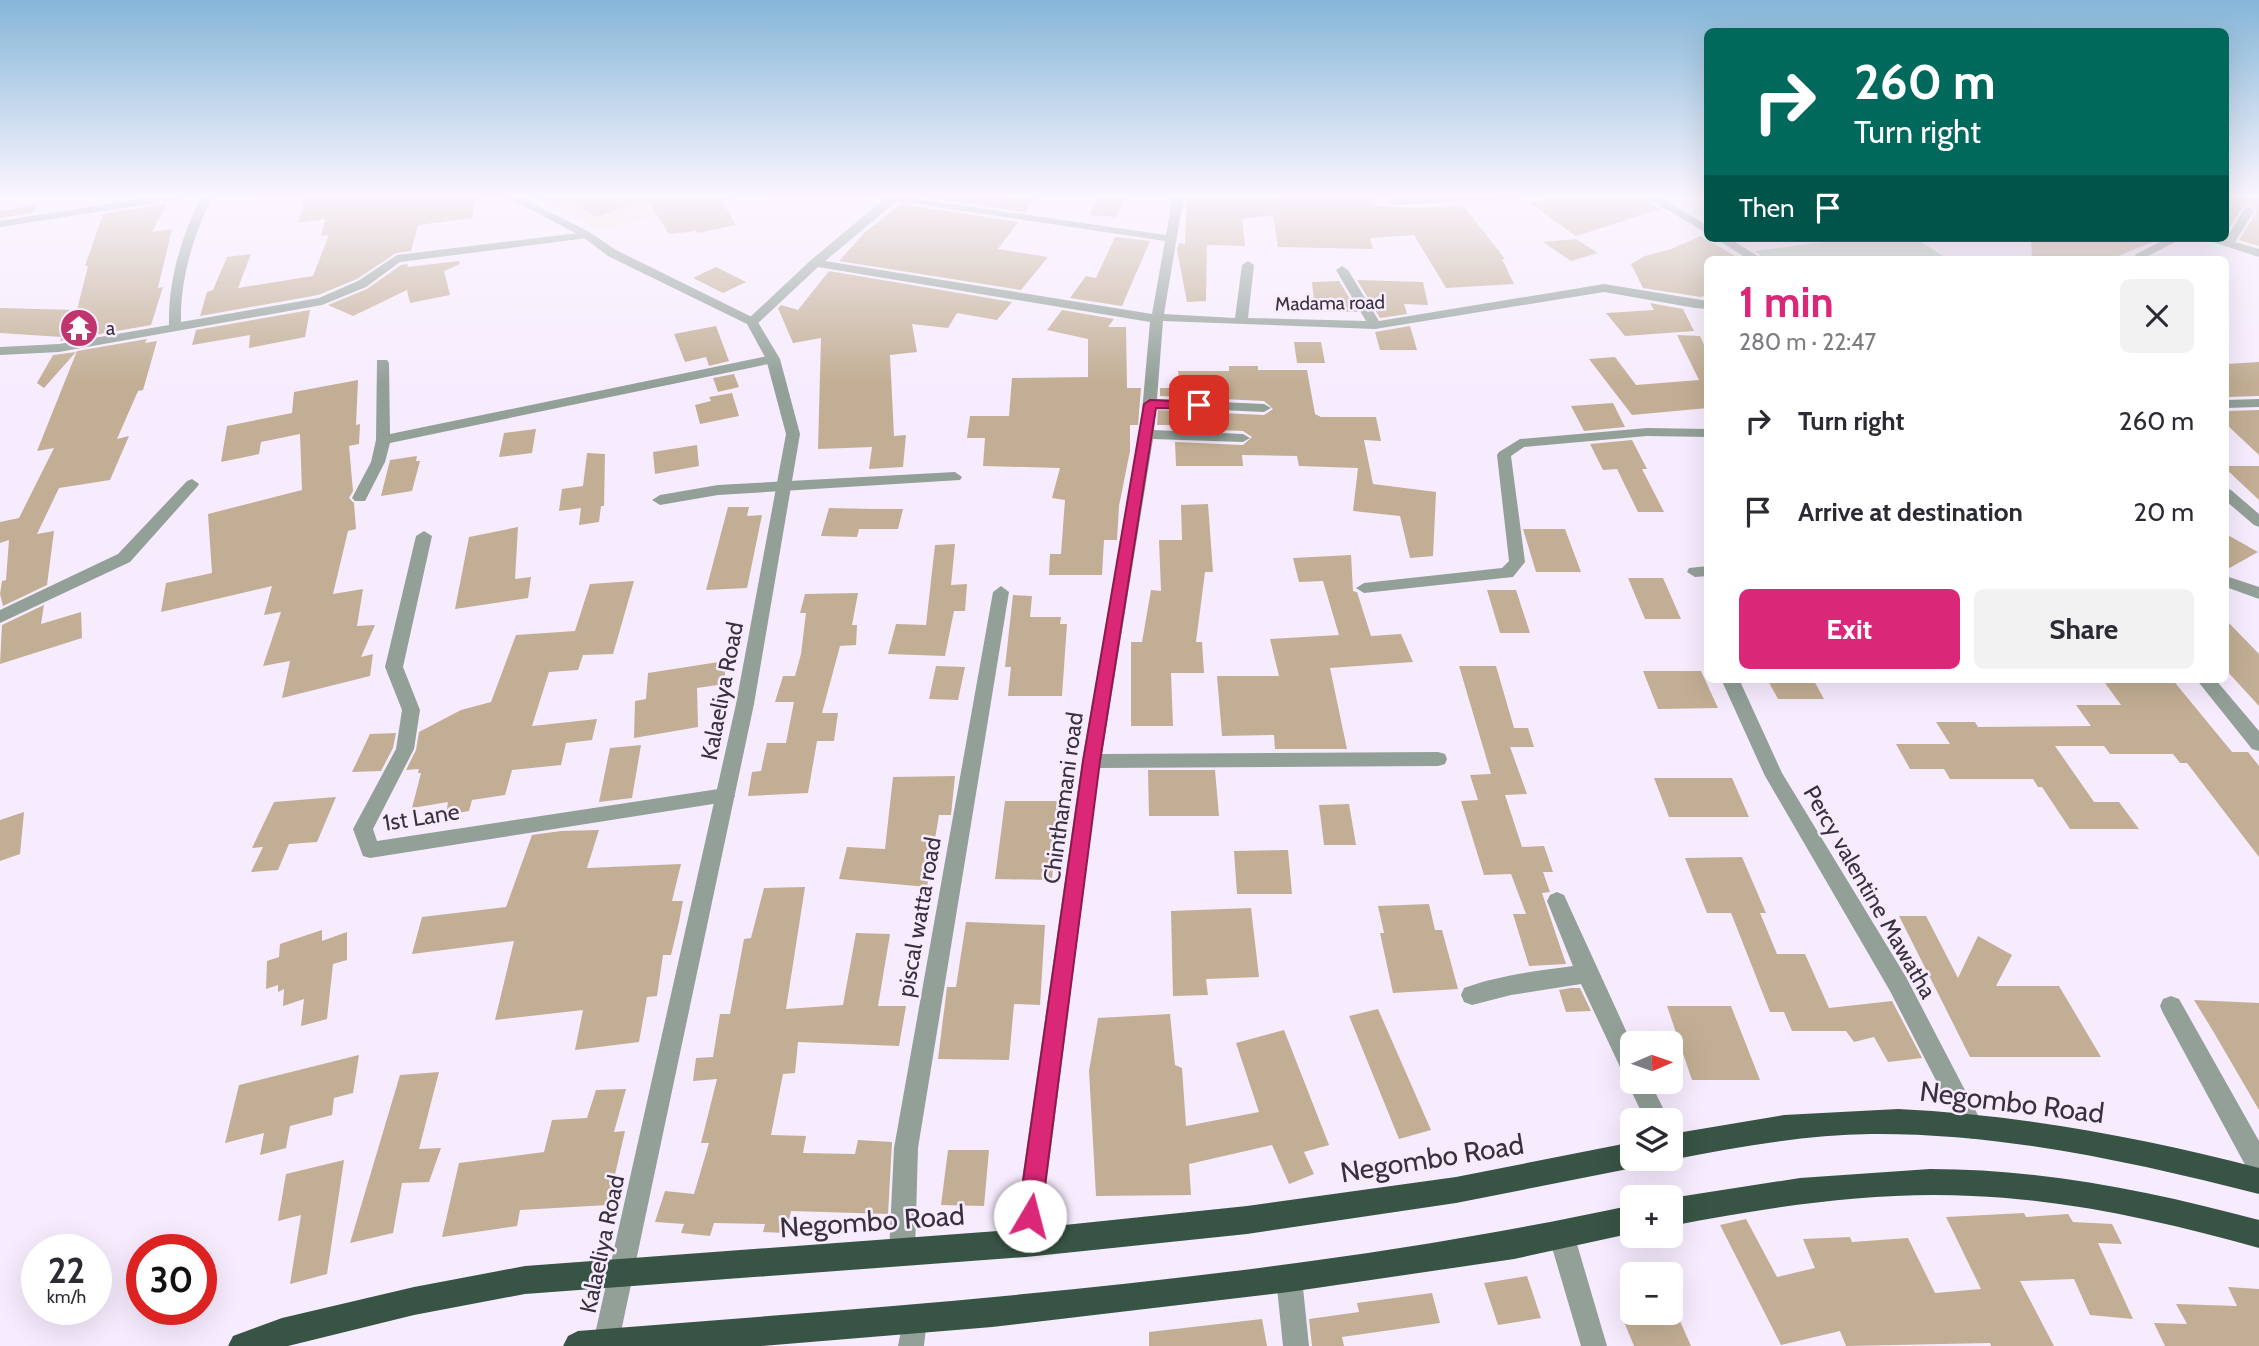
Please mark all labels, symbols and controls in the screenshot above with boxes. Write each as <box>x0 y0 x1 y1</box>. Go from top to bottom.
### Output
text: 260 m <box>1854 52 1996 111</box>
icon: right <box>1739 56 1830 147</box>
text: Turn right <box>1854 112 1981 151</box>
icon: arrive <box>1809 189 1847 227</box>
text: Then <box>1739 192 1795 224</box>
text: 1 min <box>1739 276 1834 328</box>
button: close <box>2120 279 2194 353</box>
street label: Madama road <box>1275 291 1385 315</box>
temple icon: a <box>58 307 100 349</box>
place label: a <box>106 317 115 340</box>
text: 280 m · 22:47 <box>1739 328 1876 356</box>
pin <box>1169 375 1229 435</box>
icon: arrive <box>1180 386 1218 424</box>
icon: right <box>1739 402 1777 440</box>
text: Turn right <box>1798 405 1904 437</box>
text: 260 m <box>2119 405 2194 437</box>
icon: arrive <box>1739 493 1777 531</box>
text: Arrive at destination <box>1798 496 2023 528</box>
text: 20 m <box>2134 496 2194 528</box>
button: Exit <box>1739 589 1960 669</box>
button: Share <box>1974 589 2194 669</box>
street label: Kalaeliya Road <box>695 620 749 762</box>
street label: Chinthamani road <box>1037 710 1089 886</box>
street label: Percy valentine Mawatha <box>1798 781 1942 1003</box>
street label: 1st Lane <box>381 797 461 837</box>
street label: piscal watta road <box>891 835 947 999</box>
north arrow <box>1620 1031 1684 1094</box>
map controls <box>1620 1031 1683 1325</box>
street label: Negombo Road <box>1918 1074 2106 1130</box>
button: layers <box>1620 1108 1683 1171</box>
street label: Negombo Road <box>1338 1127 1526 1189</box>
street label: Kalaeliya Road <box>574 1173 630 1315</box>
position arrow <box>993 1179 1067 1253</box>
button: + <box>1620 1185 1683 1248</box>
street label: Negombo Road <box>778 1198 966 1244</box>
speed limit sign: 30 <box>126 1234 217 1325</box>
text: 22 <box>48 1249 85 1292</box>
button: − <box>1620 1262 1683 1325</box>
text: km/h <box>47 1286 86 1308</box>

